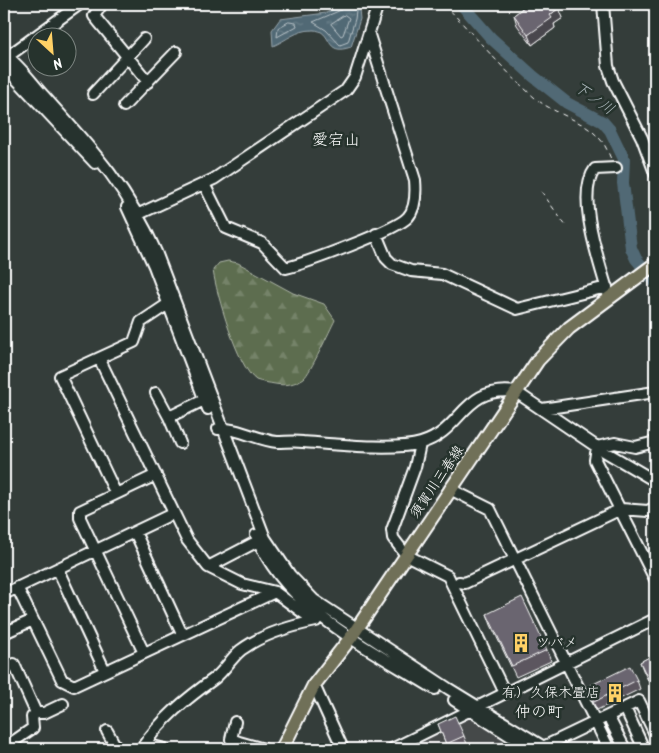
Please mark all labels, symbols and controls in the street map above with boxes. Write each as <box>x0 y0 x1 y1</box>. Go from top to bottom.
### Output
north arrow <box>28 28 78 78</box>
text: N <box>48 51 66 75</box>
water label: 下ノ川 <box>569 76 619 122</box>
district label: 愛宕山 <box>312 128 360 153</box>
street label: 須賀川三春線 <box>404 441 470 523</box>
building icon: ツバメ <box>510 632 532 654</box>
place label: ツバメ <box>536 632 578 654</box>
place label: 有）久保木畳店 <box>502 682 600 704</box>
building icon: 有）久保木畳店 <box>604 682 626 704</box>
district label: 仲の町 <box>515 700 563 725</box>

